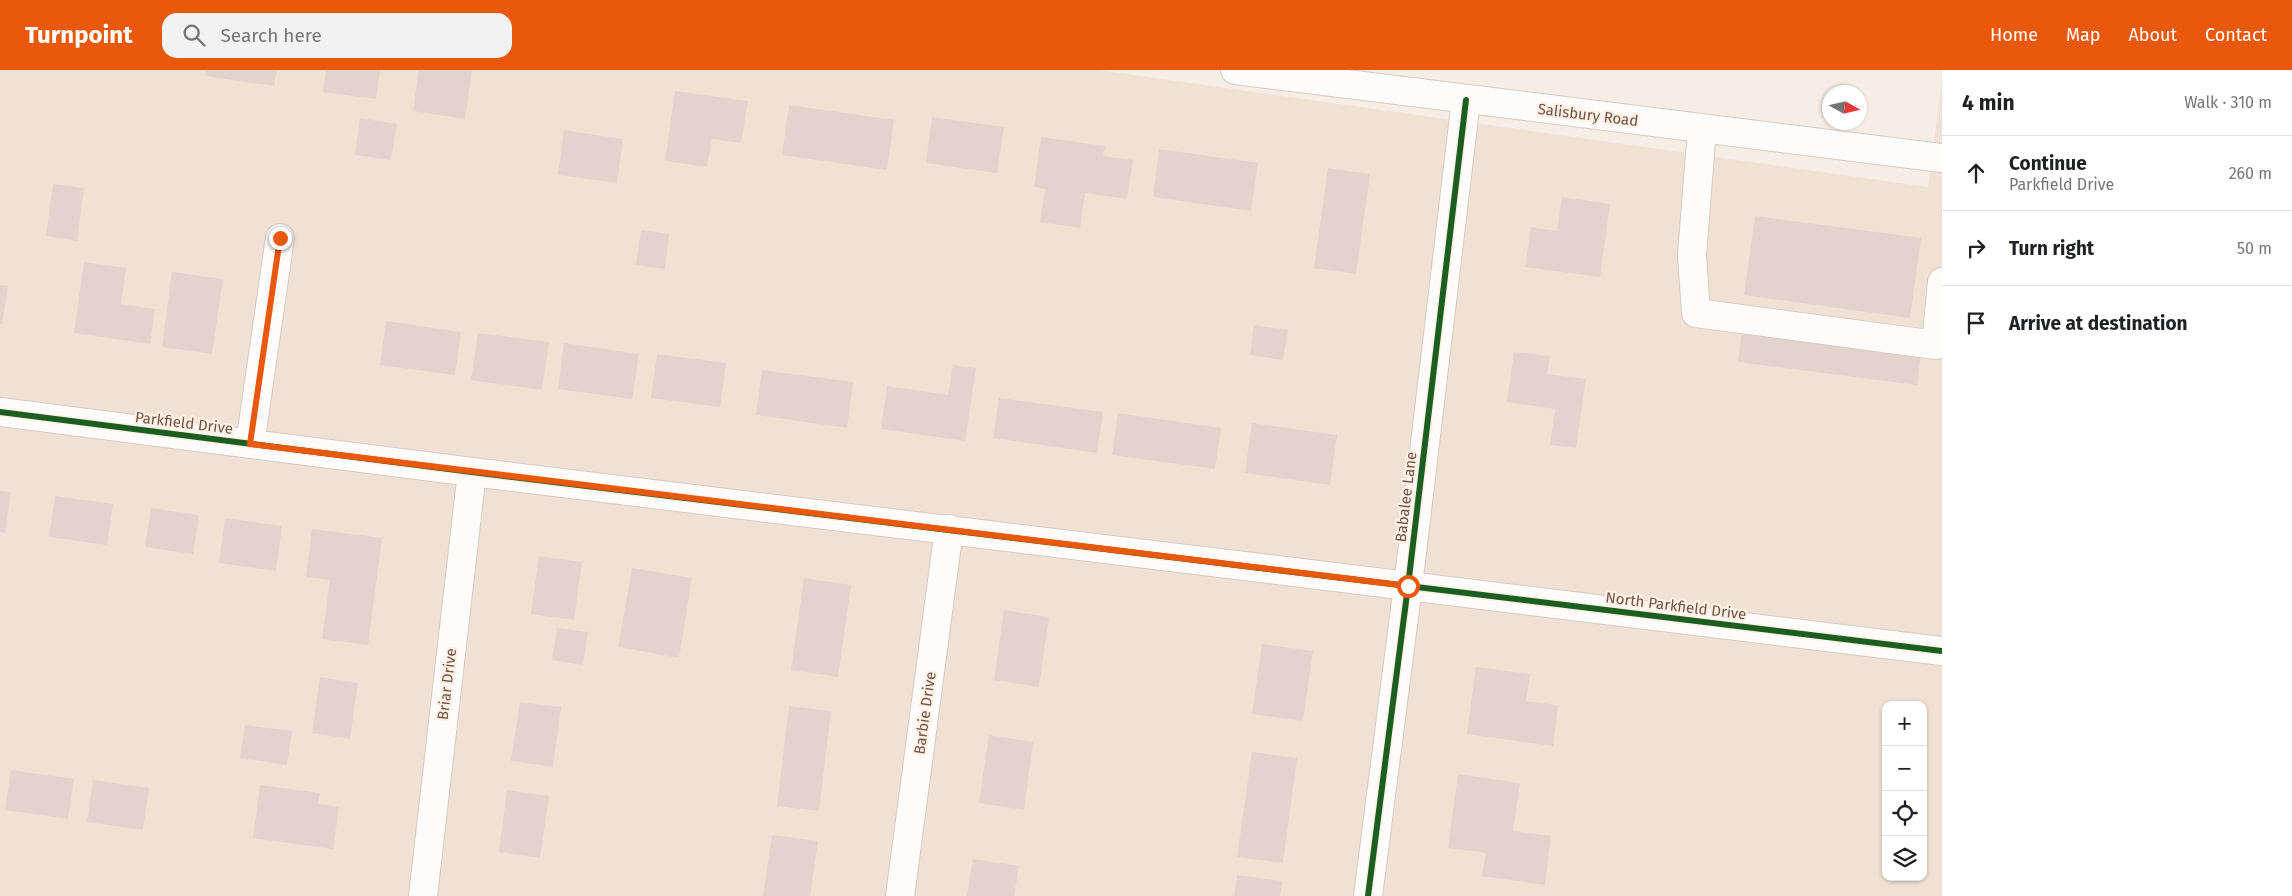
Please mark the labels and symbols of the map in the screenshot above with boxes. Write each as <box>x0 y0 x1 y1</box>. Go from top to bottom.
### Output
north arrow <box>1822 85 1867 130</box>
street label: Salisbury Road <box>1537 100 1639 130</box>
route end <box>269 227 292 250</box>
street label: Parkfield Drive <box>134 408 234 438</box>
street label: Babalee Lane <box>1392 451 1420 543</box>
route start <box>1397 575 1420 598</box>
street label: North Parkfield Drive <box>1605 588 1747 624</box>
street label: Briar Drive <box>434 647 460 721</box>
street label: Barbie Drive <box>910 670 940 756</box>

